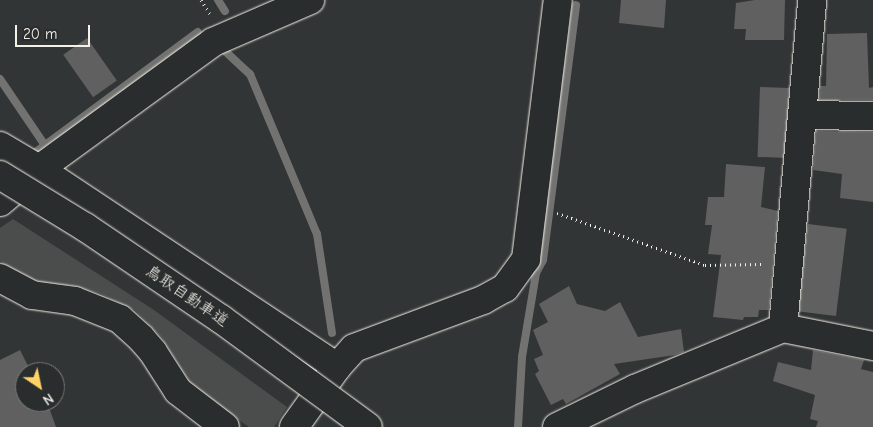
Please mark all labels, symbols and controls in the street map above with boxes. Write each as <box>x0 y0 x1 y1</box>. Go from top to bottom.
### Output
scale bar <box>18 15 92 47</box>
text: 20 m <box>23 25 57 43</box>
street label: 鳥取自動車道 <box>142 261 232 331</box>
north arrow <box>15 362 65 412</box>
text: N <box>40 389 57 409</box>

